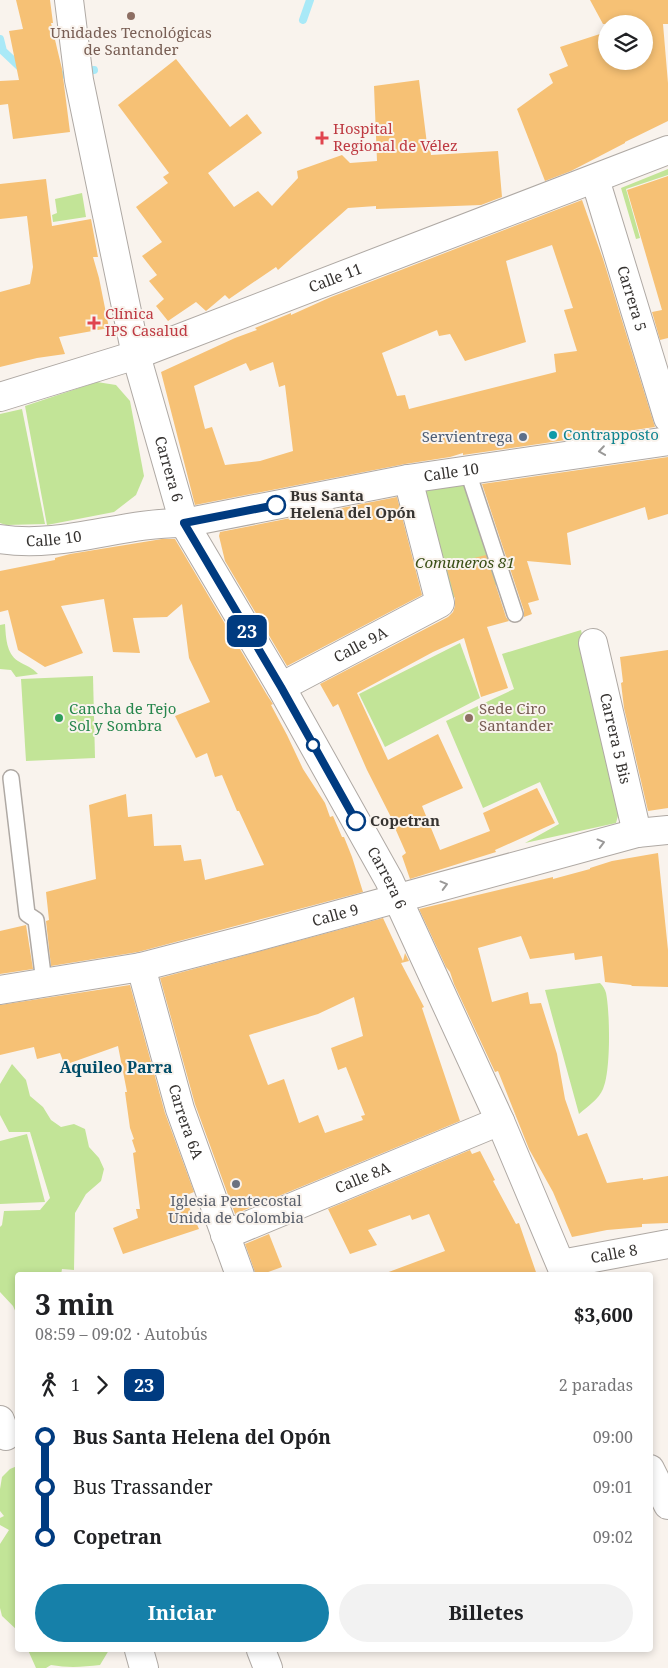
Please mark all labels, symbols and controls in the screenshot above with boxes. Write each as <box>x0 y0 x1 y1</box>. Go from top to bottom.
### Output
marker: Unidades Tecnológicas de Santander <box>125 10 137 22</box>
map controls <box>598 15 653 70</box>
button: layers <box>598 15 653 70</box>
place label: Unidades Tecnológicas de Santander <box>50 22 212 59</box>
place label: Hospital Regional de Vélez <box>333 118 458 155</box>
marker: Hospital Regional de Vélez <box>315 131 329 145</box>
street label: Calle 11 <box>305 258 365 297</box>
street label: Carrera 5 <box>613 263 652 333</box>
place label: Clínica IPS Casalud <box>105 303 188 340</box>
marker: Clínica IPS Casalud <box>87 316 101 330</box>
place label: Contrapposto <box>563 424 659 444</box>
place label: Servientrega <box>422 426 513 446</box>
marker: Contrapposto <box>547 429 559 441</box>
marker: Servientrega <box>517 431 529 443</box>
street label: Carrera 6 <box>151 434 188 504</box>
one-way arrow <box>598 445 607 455</box>
street label: Calle 10 <box>422 458 480 486</box>
place label: Bus Santa Helena del Opón <box>290 485 416 522</box>
marker: Bus Santa Helena del Opón <box>266 495 286 515</box>
street label: Calle 10 <box>26 525 83 550</box>
park label: Comuneros 81 <box>415 552 515 572</box>
line badge: 23 <box>224 615 270 647</box>
text: 23 <box>237 619 257 643</box>
street label: Calle 9A <box>330 622 391 666</box>
street label: Carrera 5 Bis <box>596 691 636 786</box>
place label: Cancha de Tejo Sol y Sombra <box>69 698 176 735</box>
place label: Sede Ciro Santander <box>479 698 553 735</box>
marker: Cancha de Tejo Sol y Sombra <box>53 712 65 724</box>
marker: Sede Ciro Santander <box>463 712 475 724</box>
unlabelled marker <box>306 738 320 752</box>
place label: Copetran <box>370 810 440 830</box>
marker: Copetran <box>346 811 366 831</box>
one-way arrow <box>597 838 605 848</box>
street label: Carrera 6 <box>363 843 412 912</box>
one-way arrow <box>440 881 448 891</box>
street label: Calle 9 <box>310 898 361 930</box>
district label: Aquileo Parra <box>60 1056 173 1078</box>
street label: Carrera 6A <box>165 1082 208 1162</box>
street label: Calle 8A <box>332 1157 393 1197</box>
marker: Iglesia Pentecostal Unida de Colombia <box>230 1178 242 1190</box>
place label: Iglesia Pentecostal Unida de Colombia <box>168 1190 304 1227</box>
street label: Calle 8 <box>589 1239 639 1267</box>
text: 3 min <box>35 1285 114 1323</box>
text: $3,600 <box>574 1302 633 1328</box>
text: 08:59 – 09:02 · Autobús <box>35 1323 208 1345</box>
icon: walk <box>35 1371 63 1399</box>
icon: forward <box>88 1371 116 1399</box>
text: 23 <box>134 1373 154 1397</box>
text: 1 <box>71 1374 80 1396</box>
text: 2 paradas <box>559 1374 633 1396</box>
text: Bus Santa Helena del Opón <box>73 1424 331 1450</box>
text: 09:00 <box>593 1426 633 1448</box>
text: Bus Trassander <box>73 1474 213 1500</box>
text: 09:01 <box>593 1476 633 1498</box>
text: Copetran <box>73 1524 162 1550</box>
text: 09:02 <box>593 1526 633 1548</box>
button: Iniciar <box>35 1584 329 1642</box>
button: Billetes <box>339 1584 633 1642</box>

